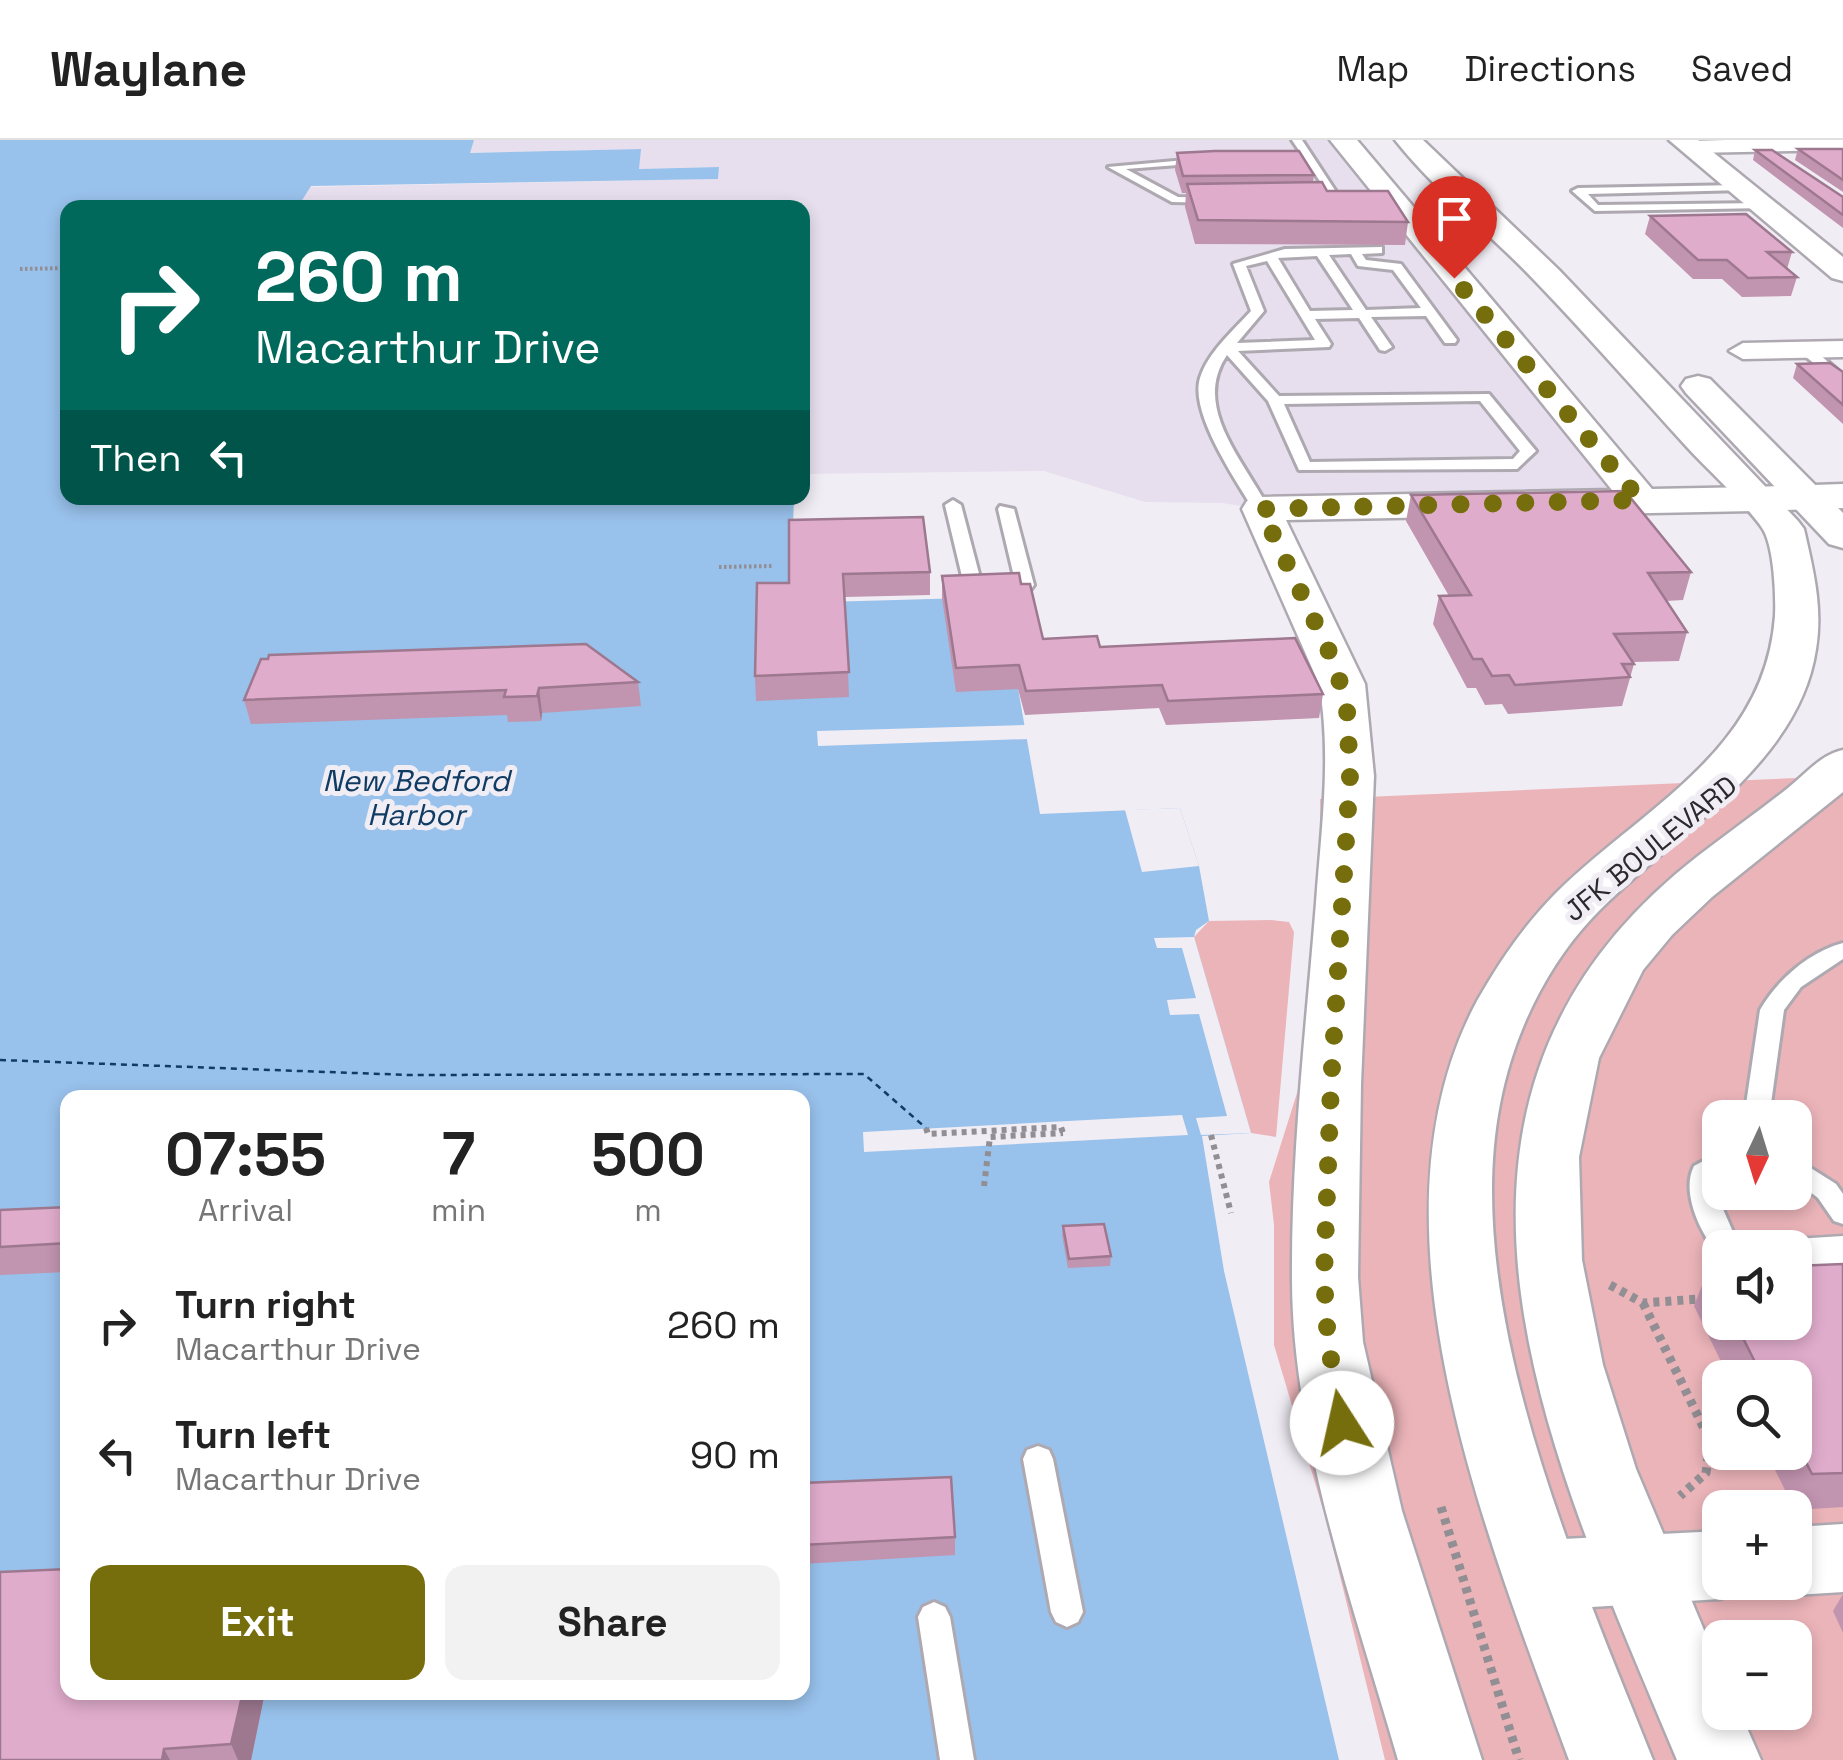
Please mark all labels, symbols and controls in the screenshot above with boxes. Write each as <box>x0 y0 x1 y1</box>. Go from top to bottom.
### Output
text: Waylane <box>50 39 247 100</box>
text: Map <box>1336 47 1409 91</box>
text: Directions <box>1464 47 1636 91</box>
text: Saved <box>1691 47 1793 91</box>
pin <box>1412 176 1497 279</box>
icon: arrive <box>1427 191 1482 246</box>
text: 260 m <box>255 232 463 321</box>
icon: right <box>90 240 220 370</box>
text: Macarthur Drive <box>255 319 601 376</box>
icon: left <box>201 430 256 485</box>
text: Then <box>90 434 181 482</box>
water label: New Bedford Harbor <box>322 761 513 834</box>
street label: JFK BOULEVARD <box>1556 767 1744 929</box>
north arrow <box>1702 1100 1812 1210</box>
map controls <box>1702 1100 1812 1730</box>
text: 07:55 <box>165 1116 326 1193</box>
text: 7 <box>442 1116 475 1193</box>
text: 500 <box>591 1116 705 1193</box>
text: Arrival <box>198 1190 293 1230</box>
text: min <box>431 1190 486 1230</box>
text: m <box>634 1190 662 1230</box>
button: sound <box>1702 1230 1812 1340</box>
text: Turn right <box>175 1281 356 1329</box>
icon: right <box>90 1298 145 1353</box>
text: 260 m <box>667 1301 780 1349</box>
text: Macarthur Drive <box>175 1329 421 1369</box>
button: search <box>1702 1360 1812 1470</box>
position arrow <box>1290 1371 1394 1475</box>
text: Turn left <box>175 1411 331 1459</box>
icon: left <box>90 1428 145 1483</box>
text: 90 m <box>690 1431 780 1479</box>
text: Macarthur Drive <box>175 1459 421 1499</box>
button: + <box>1702 1490 1812 1600</box>
button: Exit <box>90 1565 425 1680</box>
button: Share <box>445 1565 780 1680</box>
button: − <box>1702 1620 1812 1730</box>

